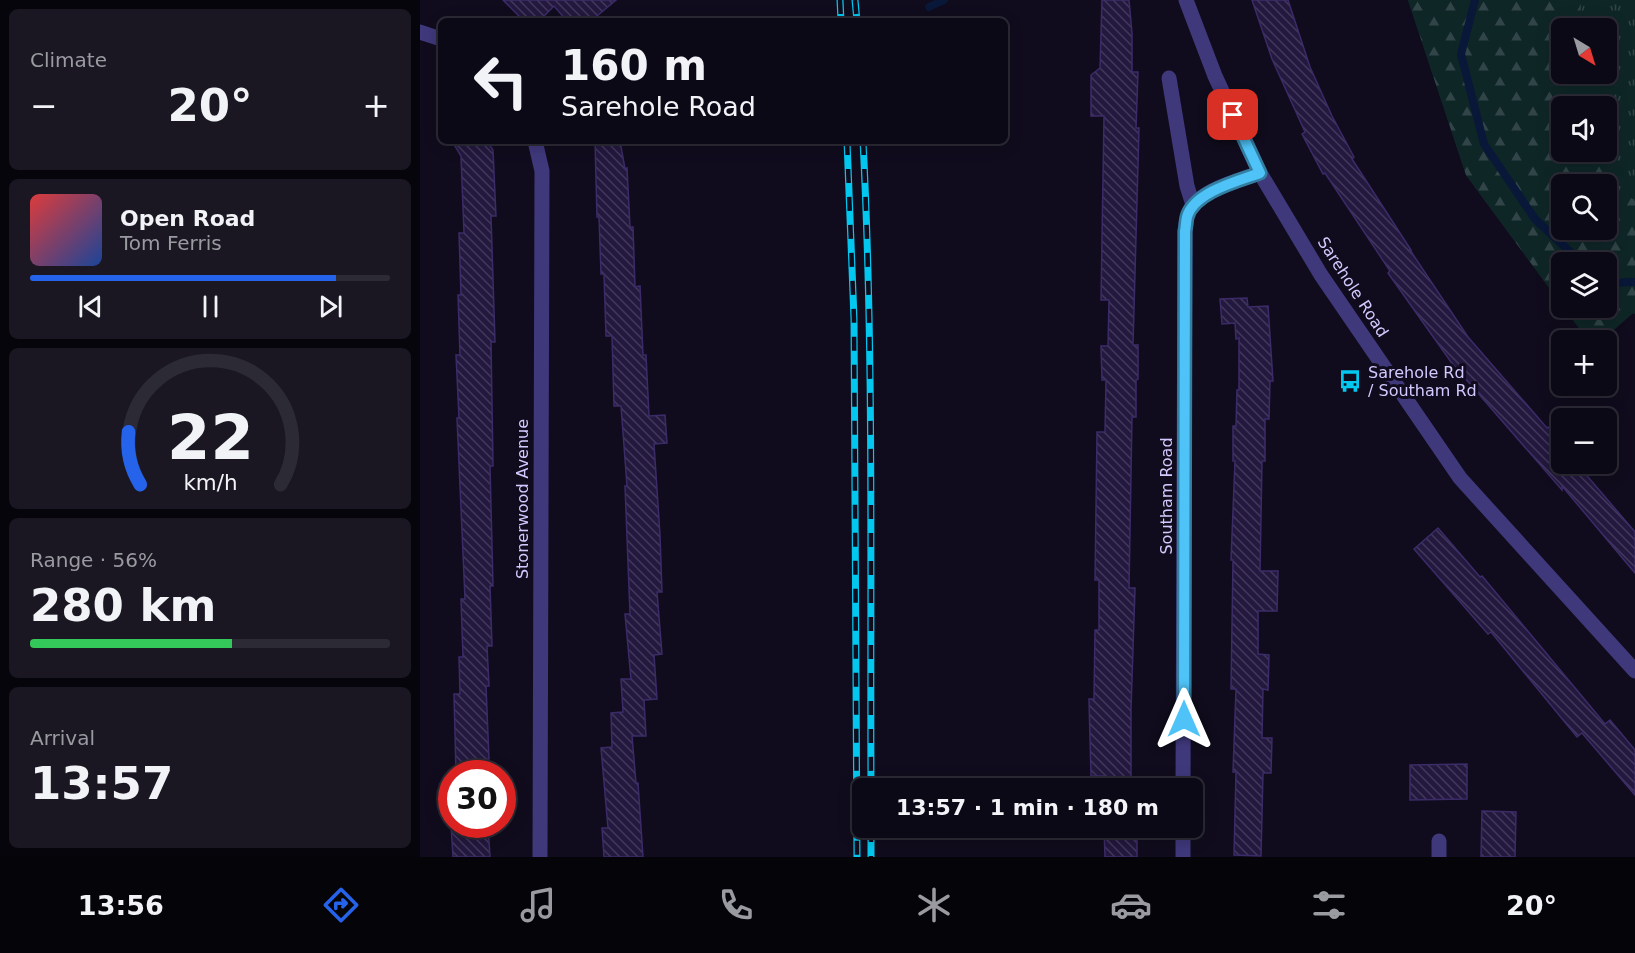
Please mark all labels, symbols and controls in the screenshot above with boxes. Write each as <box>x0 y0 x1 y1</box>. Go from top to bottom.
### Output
north arrow <box>1551 18 1617 84</box>
map controls <box>1551 18 1617 474</box>
text: 160 m <box>561 41 707 90</box>
icon: left <box>462 42 540 120</box>
text: Climate <box>30 48 107 72</box>
text: 20° <box>167 79 253 132</box>
text: − <box>30 86 58 125</box>
text: + <box>362 86 390 125</box>
pin <box>1207 89 1258 140</box>
text: Sarehole Road <box>561 91 756 122</box>
button: sound <box>1551 96 1617 162</box>
icon: arrive <box>1216 98 1249 131</box>
button: search <box>1551 174 1617 240</box>
text: Open Road <box>120 206 255 231</box>
text: Tom Ferris <box>120 231 222 255</box>
street label: Sarehole Road <box>1314 233 1392 341</box>
button: layers <box>1551 252 1617 318</box>
icon: previous <box>74 290 107 323</box>
icon: pause <box>194 290 227 323</box>
icon: next <box>314 290 347 323</box>
button: + <box>1551 330 1617 396</box>
place label: Sarehole Rd / Southam Rd <box>1368 363 1477 400</box>
bus stop icon: Sarehole Rd / Southam Rd <box>1337 368 1363 394</box>
text: 22 <box>167 402 253 475</box>
button: − <box>1551 408 1617 474</box>
street label: Stonerwood Avenue <box>513 419 532 579</box>
street label: Southam Road <box>1157 437 1176 555</box>
text: km/h <box>183 471 237 496</box>
text: Range · 56% <box>30 548 157 572</box>
text: 280 km <box>30 579 216 632</box>
position arrow <box>1152 687 1216 751</box>
text: Arrival <box>30 726 95 750</box>
text: 13:57 <box>30 757 173 810</box>
speed limit sign: 30 <box>438 760 516 838</box>
text: 13:57 · 1 min · 180 m <box>896 795 1159 820</box>
icon: directions <box>320 884 362 926</box>
icon: music <box>517 884 559 926</box>
icon: phone <box>715 884 757 926</box>
icon: climate <box>913 884 955 926</box>
icon: car <box>1110 884 1152 926</box>
icon: filters <box>1308 884 1350 926</box>
text: 13:56 <box>78 890 164 921</box>
text: 20° <box>1506 890 1557 921</box>

